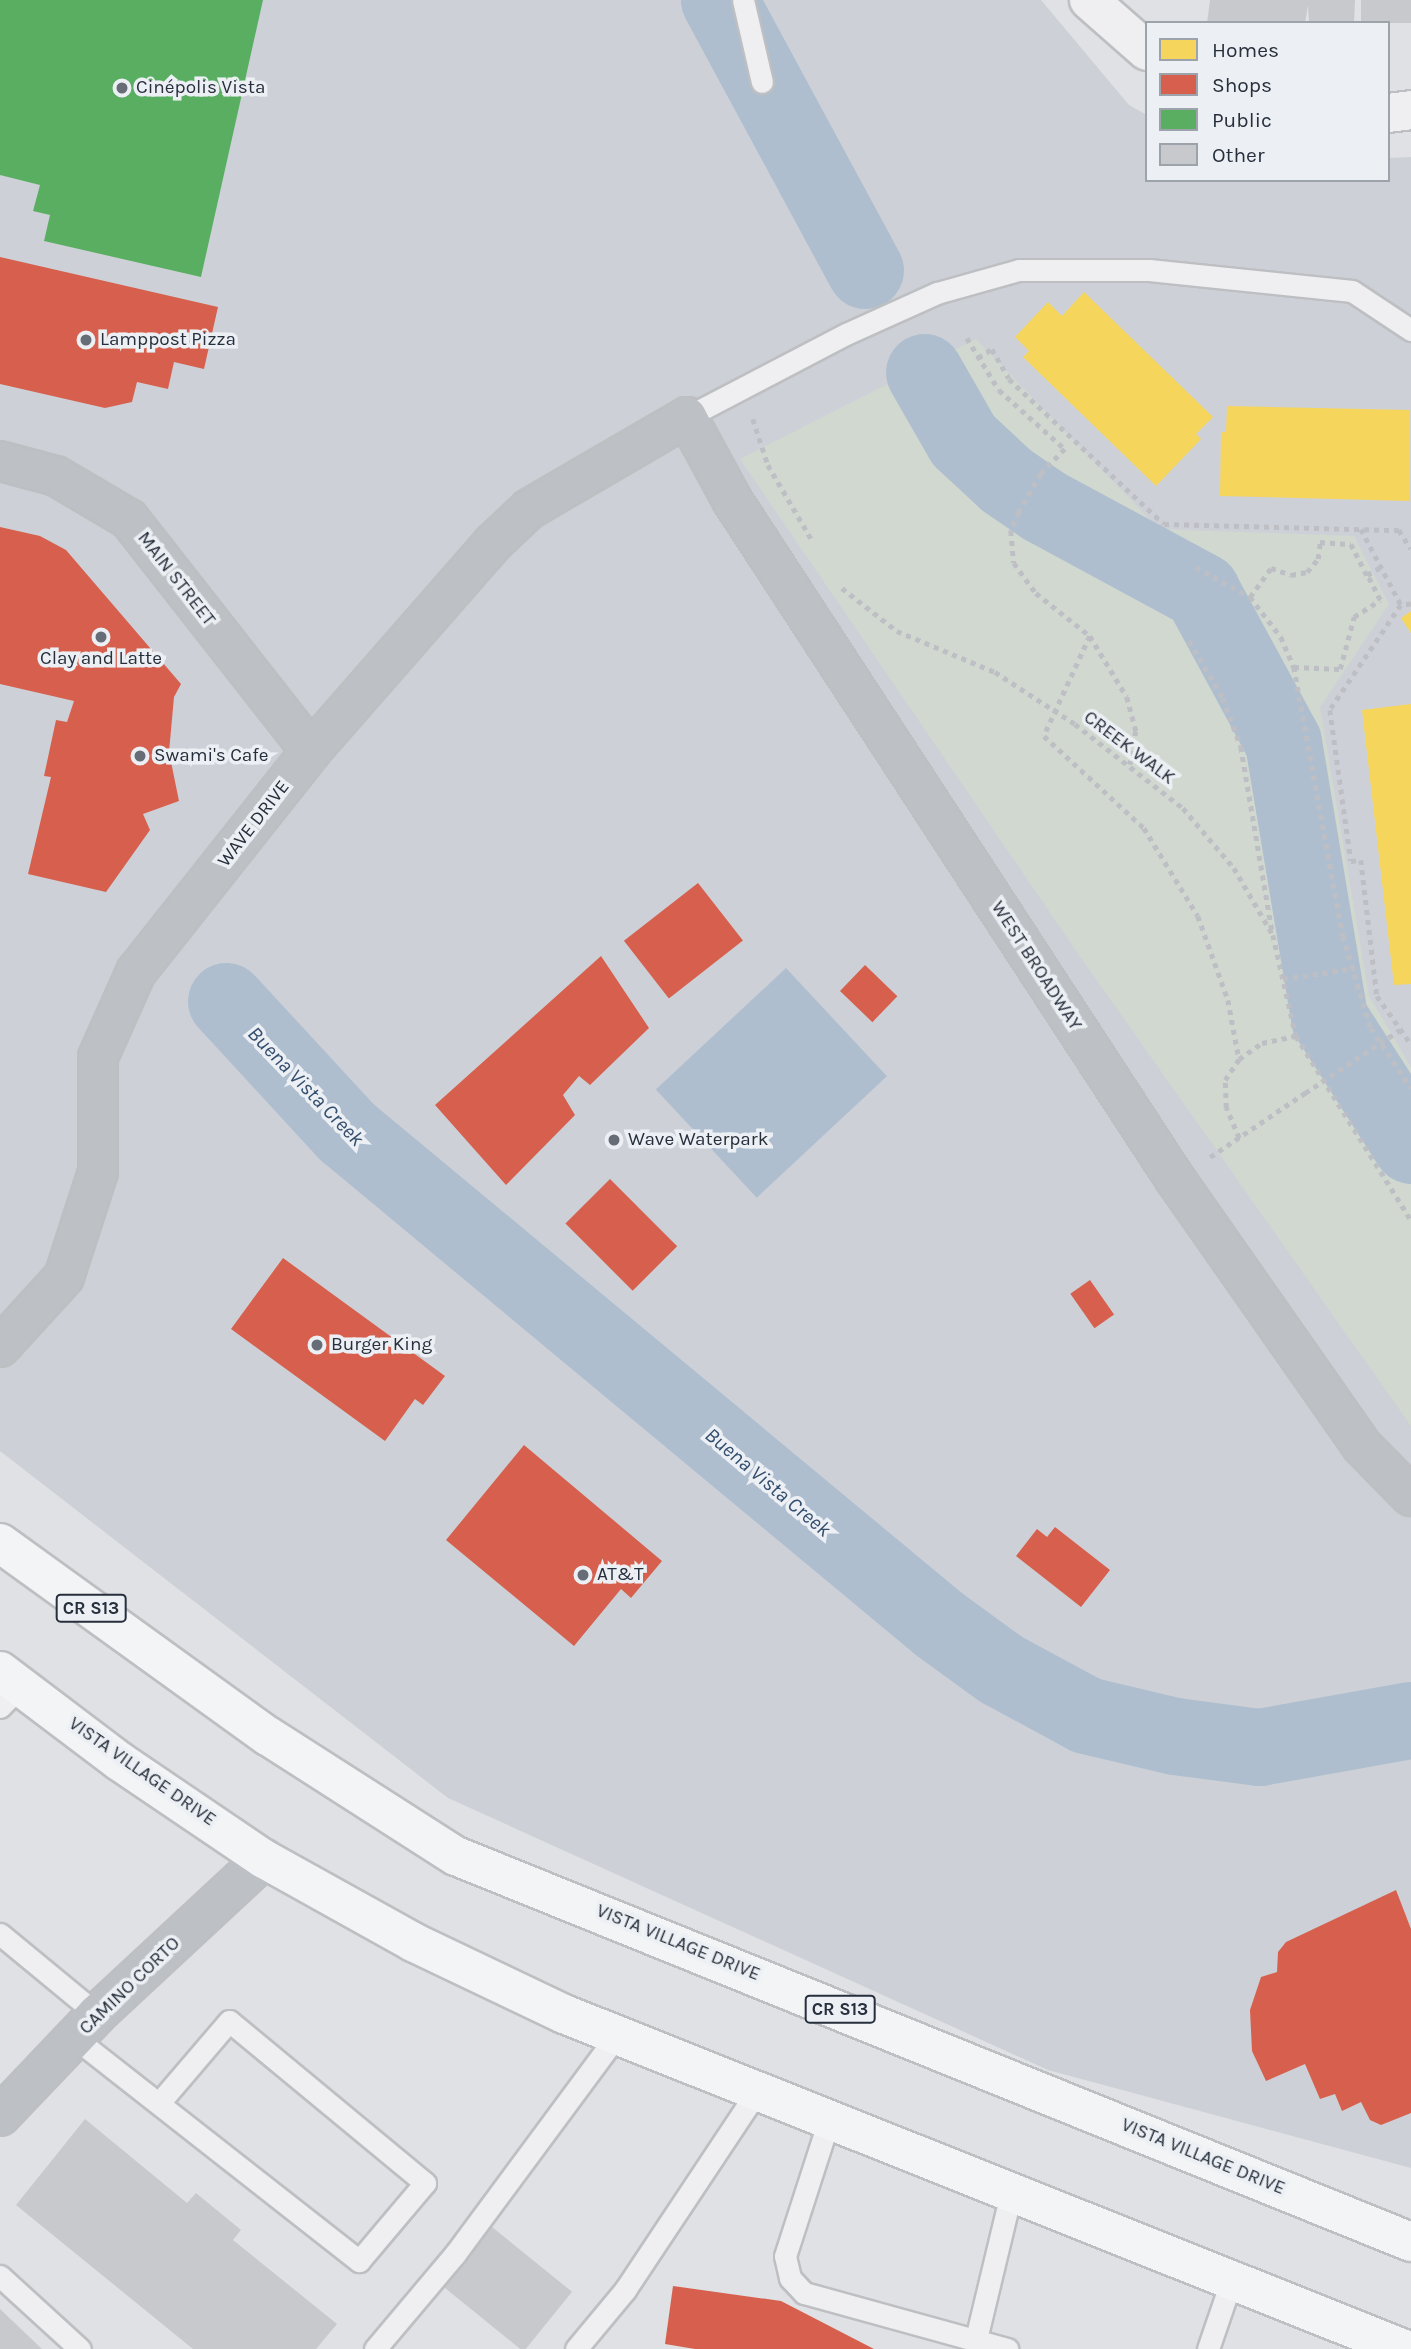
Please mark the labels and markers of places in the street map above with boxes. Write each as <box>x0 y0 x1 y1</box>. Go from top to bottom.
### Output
place label: Cinépolis Vista <box>136 77 265 99</box>
marker: Cinépolis Vista <box>114 80 130 96</box>
place label: Lamppost Pizza <box>100 329 236 351</box>
marker: Lamppost Pizza <box>78 332 94 348</box>
marker: Clay and Latte <box>93 629 109 645</box>
place label: Clay and Latte <box>40 648 162 670</box>
place label: Swami's Cafe <box>154 745 269 767</box>
marker: Swami's Cafe <box>132 748 148 764</box>
place label: Wave Waterpark <box>628 1129 768 1151</box>
marker: Wave Waterpark <box>606 1132 622 1148</box>
place label: Burger King <box>331 1334 432 1356</box>
marker: Burger King <box>309 1337 325 1353</box>
place label: AT&T <box>597 1564 644 1586</box>
marker: AT&T <box>575 1567 591 1583</box>

